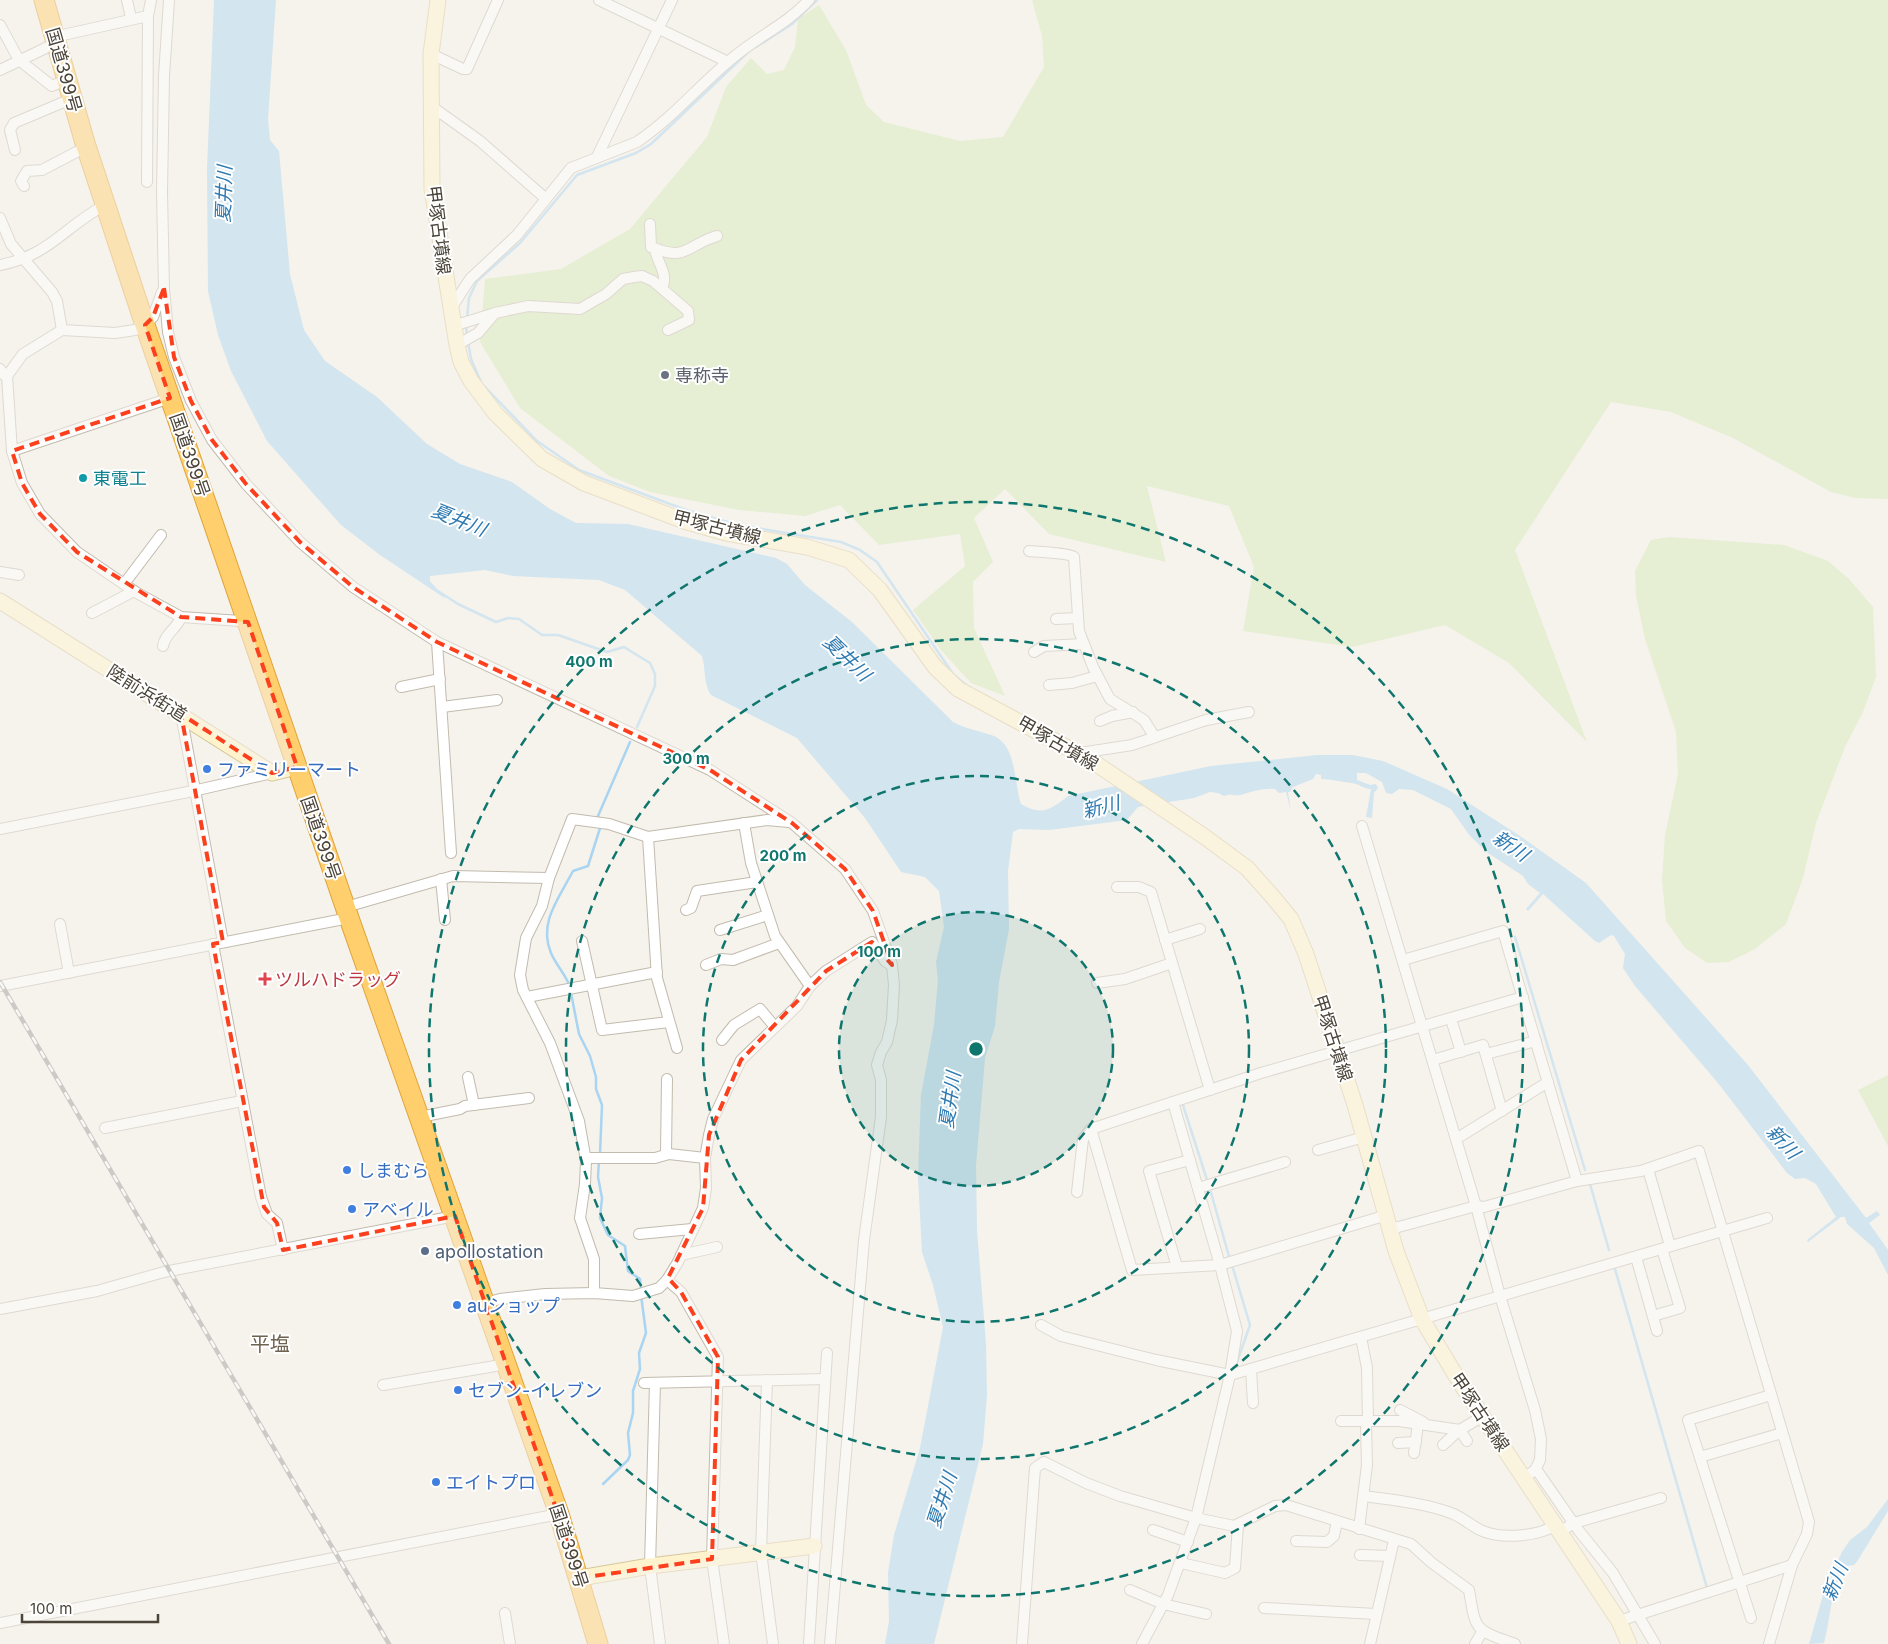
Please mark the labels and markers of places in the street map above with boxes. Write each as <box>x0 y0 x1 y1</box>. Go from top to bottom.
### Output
place label: 専称寺 <box>675 365 729 386</box>
marker: 専称寺 <box>659 369 671 381</box>
place label: 東電工 <box>93 468 147 489</box>
marker: 東電工 <box>77 472 89 484</box>
place label: ファミリーマート <box>217 759 361 780</box>
marker: ファミリーマート <box>201 763 213 775</box>
place label: ツルハドラッグ <box>275 969 401 990</box>
marker: ツルハドラッグ <box>259 973 271 985</box>
centre of rings <box>967 1040 985 1058</box>
place label: しまむら <box>357 1160 429 1181</box>
marker: しまむら <box>341 1164 353 1176</box>
place label: アベイル <box>362 1199 434 1220</box>
marker: アベイル <box>346 1203 358 1215</box>
place label: apollostation <box>435 1241 544 1262</box>
marker: apollostation <box>419 1245 431 1257</box>
place label: auショップ <box>467 1295 560 1316</box>
marker: auショップ <box>451 1299 463 1311</box>
place label: セブン-イレブン <box>468 1380 602 1401</box>
marker: セブン-イレブン <box>452 1384 464 1396</box>
place label: エイトプロ <box>446 1472 536 1493</box>
marker: エイトプロ <box>430 1476 442 1488</box>

